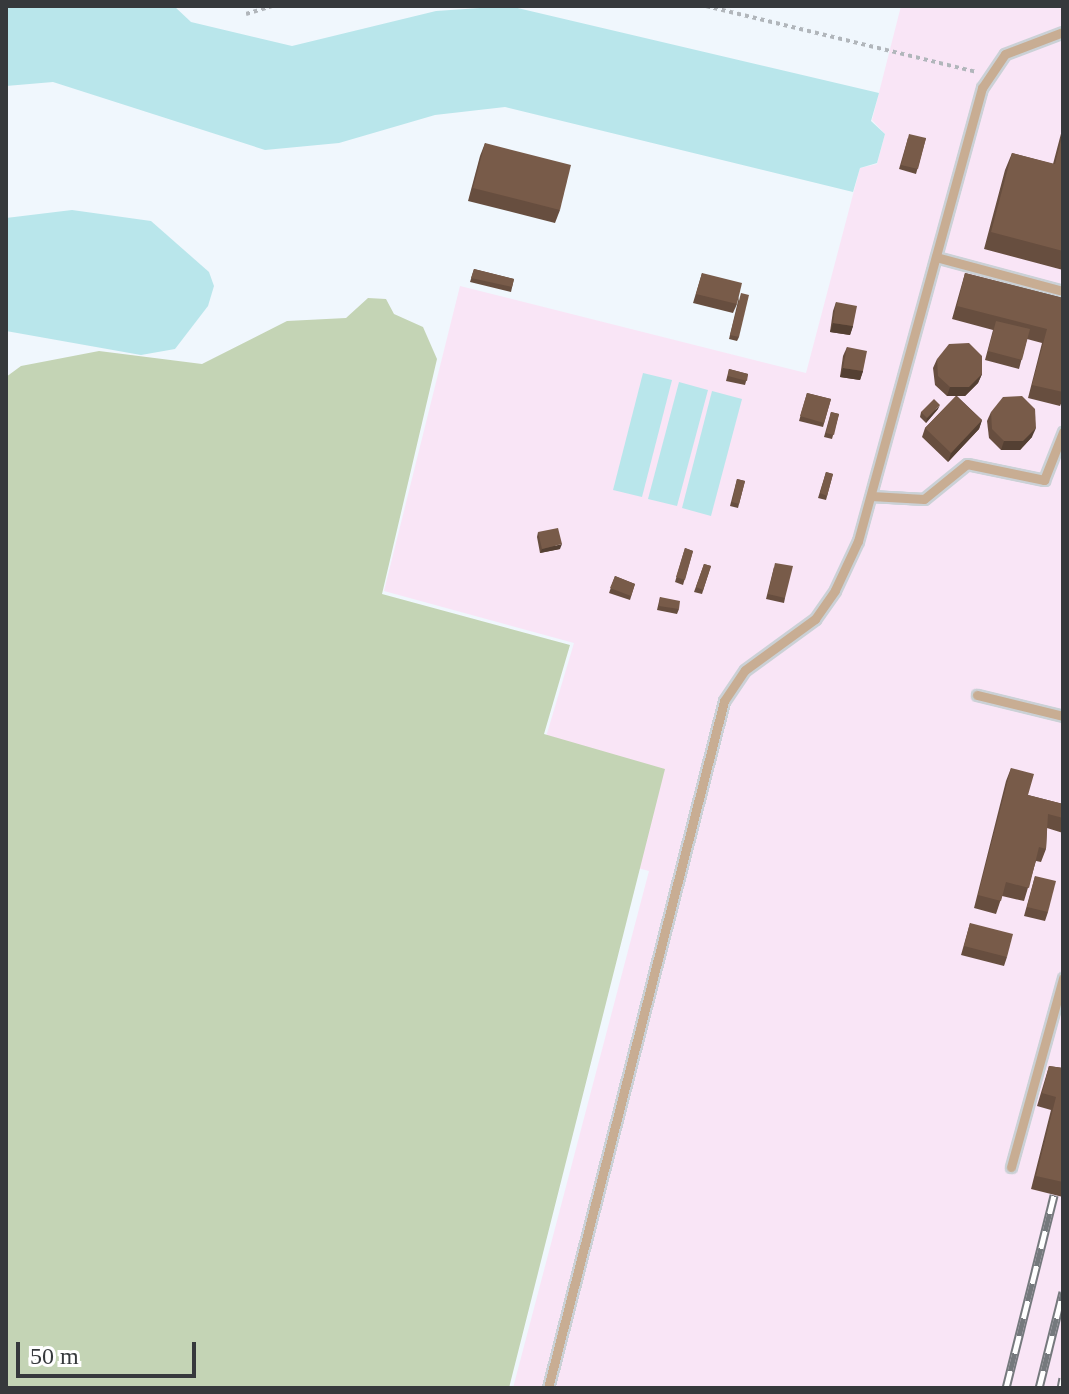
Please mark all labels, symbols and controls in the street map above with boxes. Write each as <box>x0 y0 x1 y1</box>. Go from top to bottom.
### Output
scale bar <box>20 1326 200 1376</box>
text: 50 m <box>30 1343 79 1369</box>

